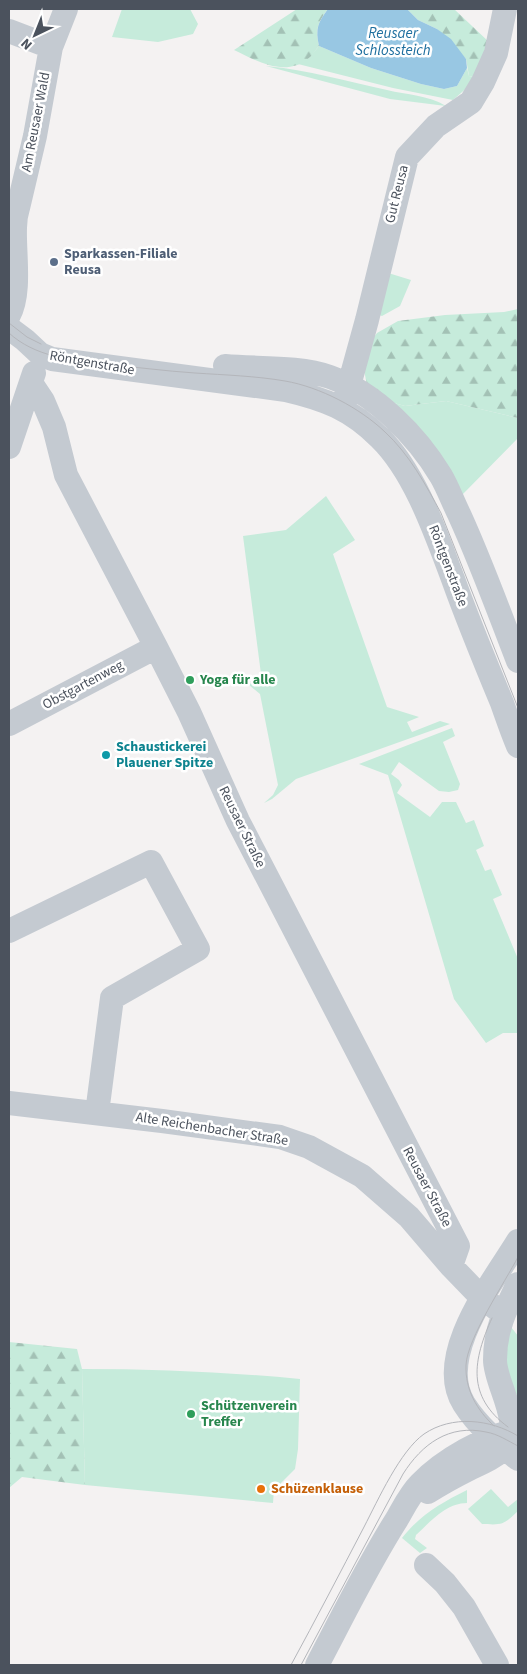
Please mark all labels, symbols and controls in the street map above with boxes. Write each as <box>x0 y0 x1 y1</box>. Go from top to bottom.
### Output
north arrow <box>10 10 60 60</box>
water label: Reusaer Schlossteich <box>355 23 431 61</box>
text: N <box>17 33 37 54</box>
street label: Am Reusaer Wald <box>17 70 55 174</box>
street label: Gut Reusa <box>380 163 414 225</box>
place label: Sparkassen-Filiale Reusa <box>64 244 178 280</box>
marker: Sparkassen-Filiale Reusa <box>48 256 60 268</box>
street label: Röntgenstraße <box>48 346 136 380</box>
street label: Röntgenstraße <box>423 522 473 610</box>
street label: Obstgartenweg <box>39 655 127 715</box>
place label: Yoga für alle <box>199 670 275 690</box>
marker: Yoga für alle <box>184 674 196 686</box>
place label: Schaustickerei Plauener Spitze <box>116 737 213 773</box>
marker: Schaustickerei Plauener Spitze <box>100 749 112 761</box>
street label: Reusaer Straße <box>214 783 270 871</box>
street label: Alte Reichenbacher Straße <box>134 1107 290 1151</box>
street label: Reusaer Straße <box>397 1143 457 1231</box>
place label: Schützenverein Treffer <box>201 1396 297 1432</box>
marker: Schützenverein Treffer <box>185 1408 197 1420</box>
place label: Schüzenklause <box>271 1479 363 1499</box>
marker: Schüzenklause <box>255 1483 267 1495</box>

